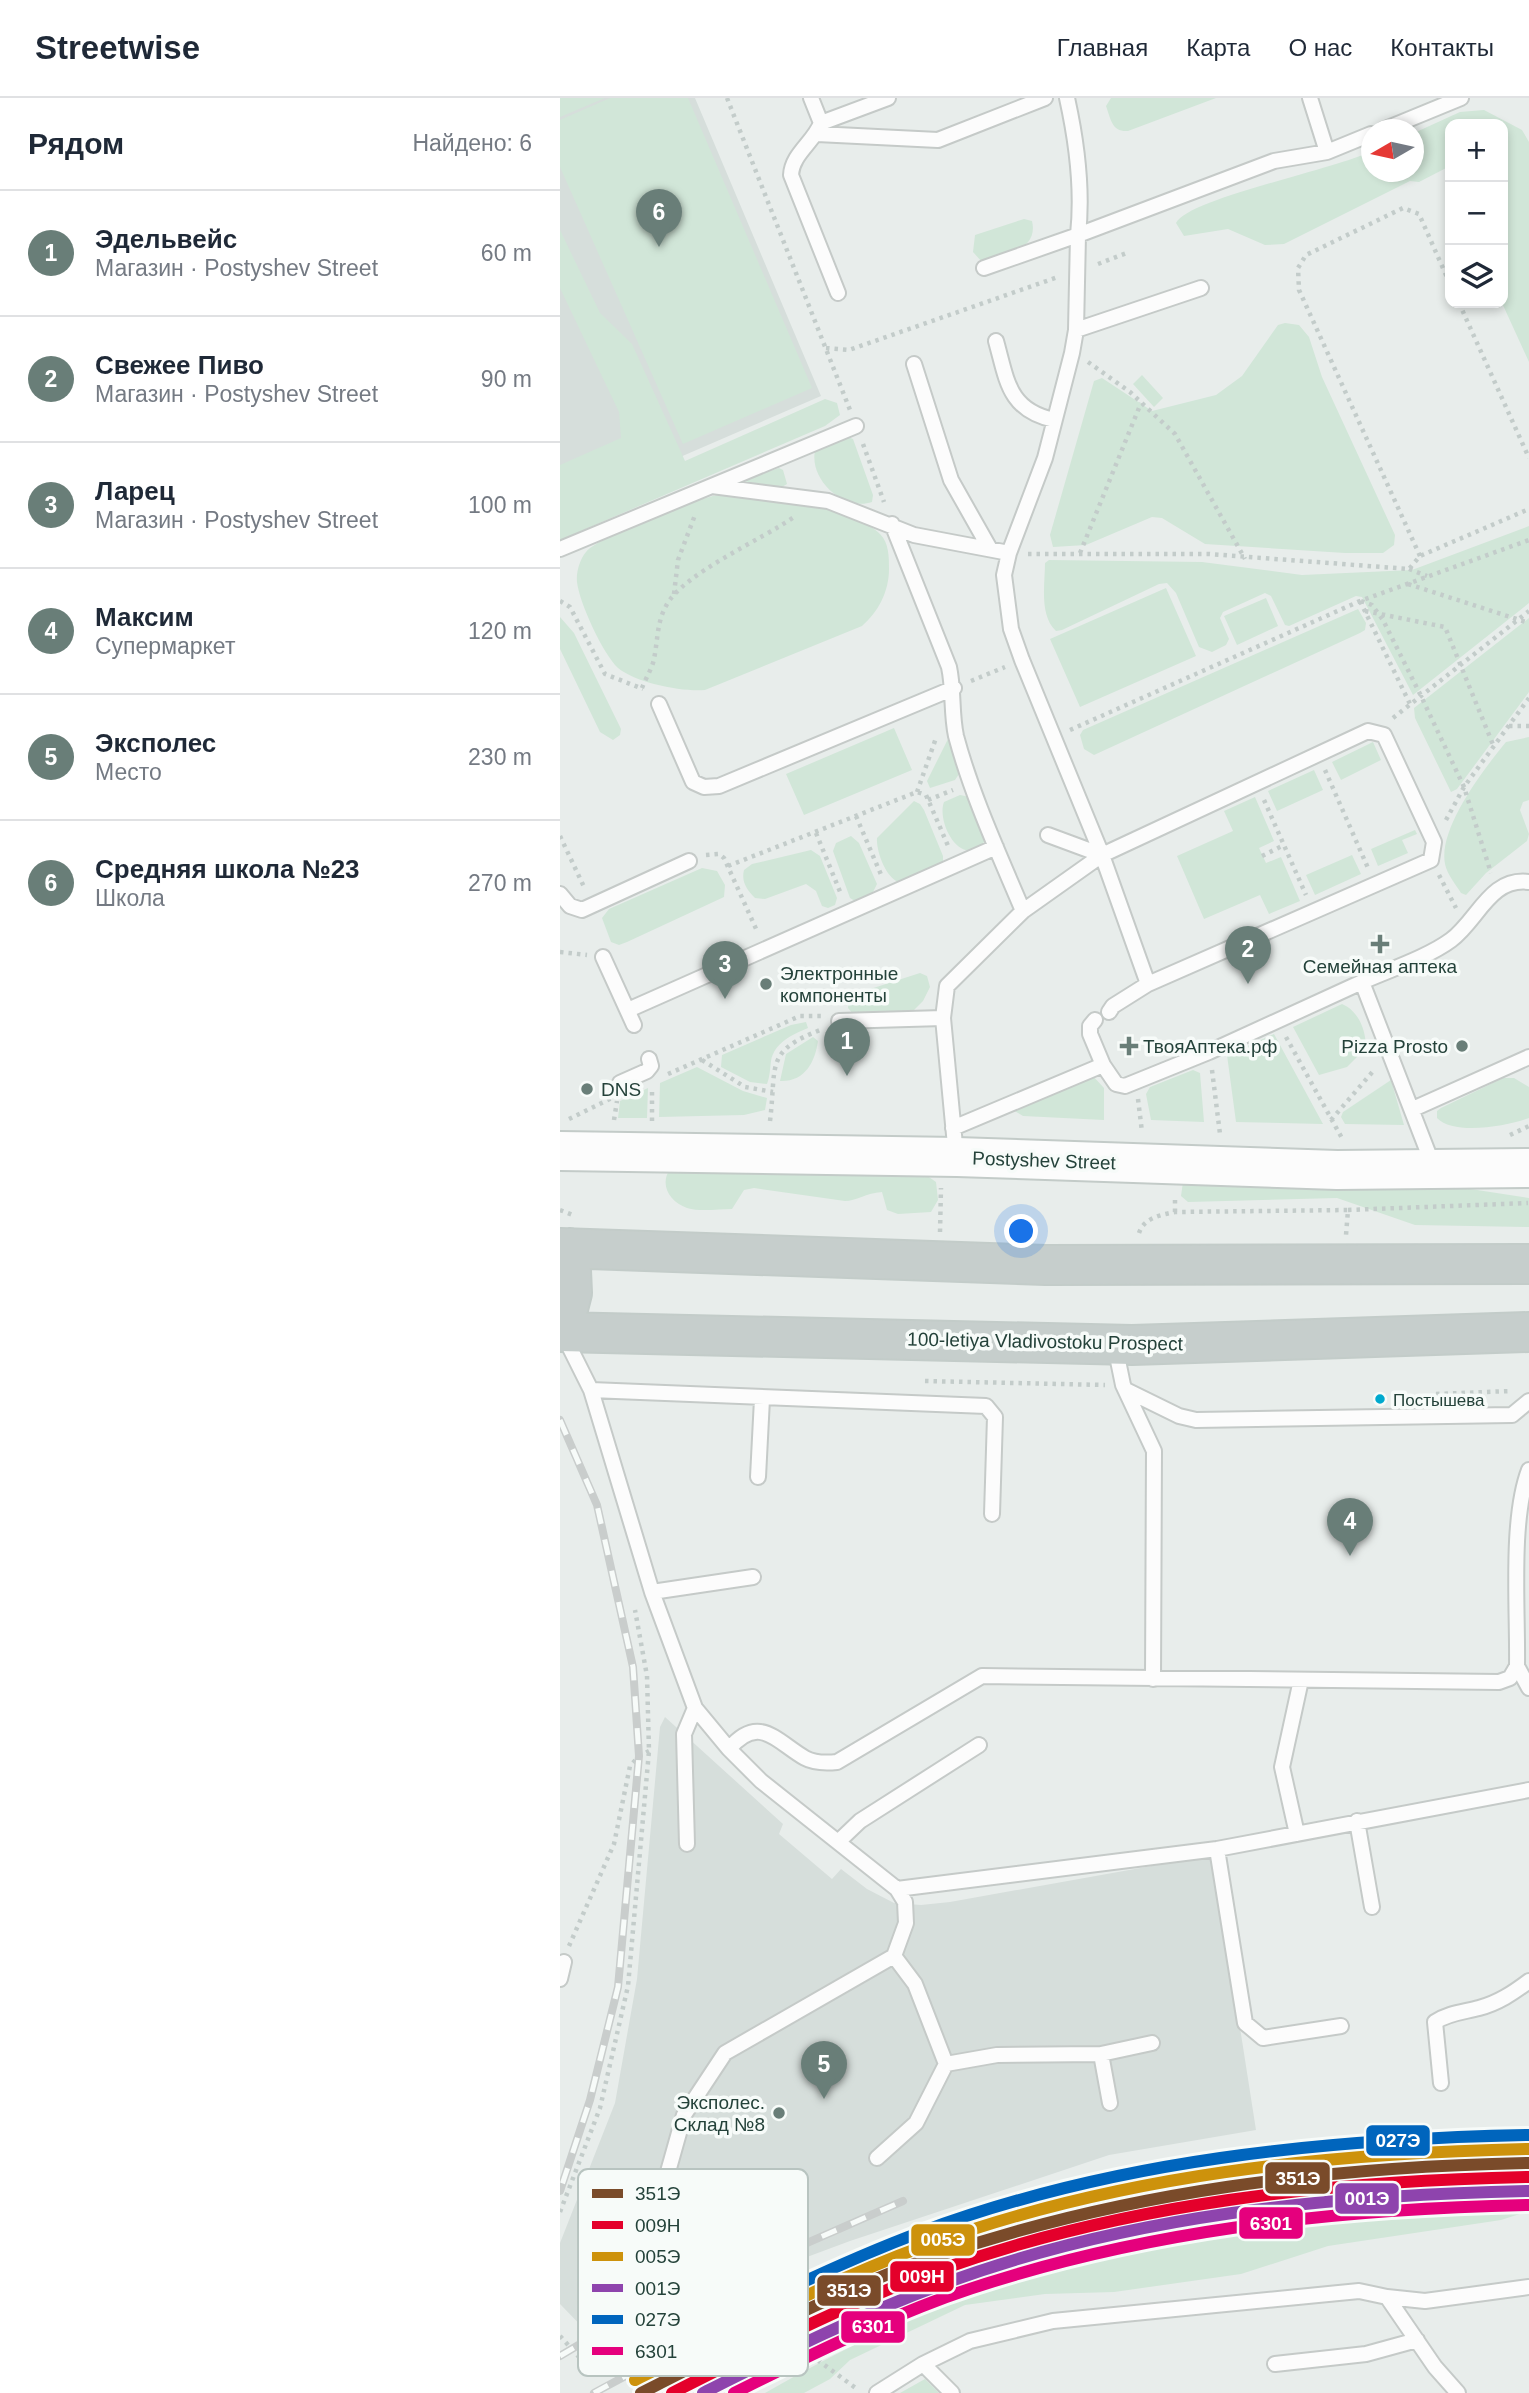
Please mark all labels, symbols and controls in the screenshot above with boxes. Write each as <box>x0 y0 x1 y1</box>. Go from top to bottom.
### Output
text: Streetwise <box>35 29 200 66</box>
text: Главная <box>1057 34 1148 61</box>
text: Карта <box>1186 34 1250 61</box>
text: О нас <box>1288 34 1352 61</box>
text: Контакты <box>1390 34 1494 61</box>
north arrow <box>1361 119 1424 182</box>
map controls <box>1445 119 1508 308</box>
button: + <box>1445 119 1508 182</box>
text: Рядом <box>28 127 124 160</box>
text: Найдено: 6 <box>412 130 532 156</box>
button: − <box>1445 182 1508 245</box>
pin: 6 <box>636 189 682 247</box>
text: Эдельвейс <box>95 224 237 254</box>
text: 1 <box>45 240 57 266</box>
text: 60 m <box>481 240 532 266</box>
button: layers <box>1445 245 1508 308</box>
text: Магазин · Postyshev Street <box>95 255 378 281</box>
text: Свежее Пиво <box>95 350 264 380</box>
text: 2 <box>45 366 57 392</box>
text: 90 m <box>481 366 532 392</box>
text: Магазин · Postyshev Street <box>95 381 378 407</box>
text: Ларец <box>95 476 175 506</box>
text: 3 <box>45 492 57 518</box>
text: 100 m <box>468 492 532 518</box>
text: Магазин · Postyshev Street <box>95 507 378 533</box>
text: Максим <box>95 602 194 632</box>
text: 4 <box>45 618 57 644</box>
text: 120 m <box>468 618 532 644</box>
text: Супермаркет <box>95 633 235 659</box>
text: Эксполес <box>95 728 216 758</box>
text: 5 <box>45 744 57 770</box>
text: 230 m <box>468 744 532 770</box>
text: Место <box>95 759 162 785</box>
text: Средняя школа №23 <box>95 854 360 884</box>
text: 6 <box>45 870 57 896</box>
text: 270 m <box>468 870 532 896</box>
text: Школа <box>95 885 165 911</box>
pin: 2 <box>1225 926 1271 984</box>
marker: Семейная аптека <box>1372 936 1388 952</box>
pin: 3 <box>702 941 748 999</box>
place label: Семейная аптека <box>1303 956 1458 977</box>
place label: Электронные компоненты <box>780 963 898 1006</box>
marker: Электронные компоненты <box>758 976 774 992</box>
pin: 1 <box>824 1018 870 1076</box>
place label: ТвояАптека.рф <box>1143 1036 1277 1057</box>
place label: Pizza Prosto <box>1341 1036 1448 1057</box>
marker: ТвояАптека.рф <box>1121 1038 1137 1054</box>
marker: Pizza Prosto <box>1454 1038 1470 1054</box>
place label: DNS <box>601 1079 641 1100</box>
marker: DNS <box>579 1081 595 1097</box>
street label: Postyshev Street <box>972 1147 1117 1174</box>
your location <box>1004 1214 1038 1248</box>
street label: 100-letiya Vladivostoku Prospect <box>907 1329 1184 1354</box>
place label: Постышева <box>1393 1391 1485 1410</box>
marker: Постышева <box>1373 1392 1387 1406</box>
pin: 4 <box>1327 1498 1373 1556</box>
pin: 5 <box>801 2041 847 2099</box>
place label: Эксполес. Склад №8 <box>674 2092 765 2135</box>
marker: Эксполес. Склад №8 <box>771 2105 787 2121</box>
line badge: 027Э <box>1365 2124 1431 2157</box>
text: 027Э <box>1375 2130 1421 2151</box>
line badge: 351Э <box>1264 2161 1331 2195</box>
text: 351Э <box>1275 2168 1321 2189</box>
legend <box>578 2169 808 2376</box>
line badge: 001Э <box>1334 2182 1400 2215</box>
text: 351Э <box>635 2183 680 2204</box>
text: 001Э <box>1344 2188 1390 2209</box>
line badge: 6301 <box>1238 2206 1304 2240</box>
text: 6301 <box>1250 2213 1293 2234</box>
text: 009Н <box>635 2215 680 2236</box>
line badge: 005Э <box>910 2223 976 2257</box>
text: 005Э <box>920 2229 966 2250</box>
text: 005Э <box>635 2246 680 2267</box>
line badge: 009Н <box>889 2260 955 2293</box>
text: 009Н <box>899 2266 945 2287</box>
line badge: 351Э <box>816 2274 882 2307</box>
text: 001Э <box>635 2278 680 2299</box>
text: 351Э <box>826 2280 872 2301</box>
text: 027Э <box>635 2309 680 2330</box>
line badge: 6301 <box>840 2310 906 2344</box>
text: 6301 <box>852 2316 895 2337</box>
text: 6301 <box>635 2341 677 2362</box>

